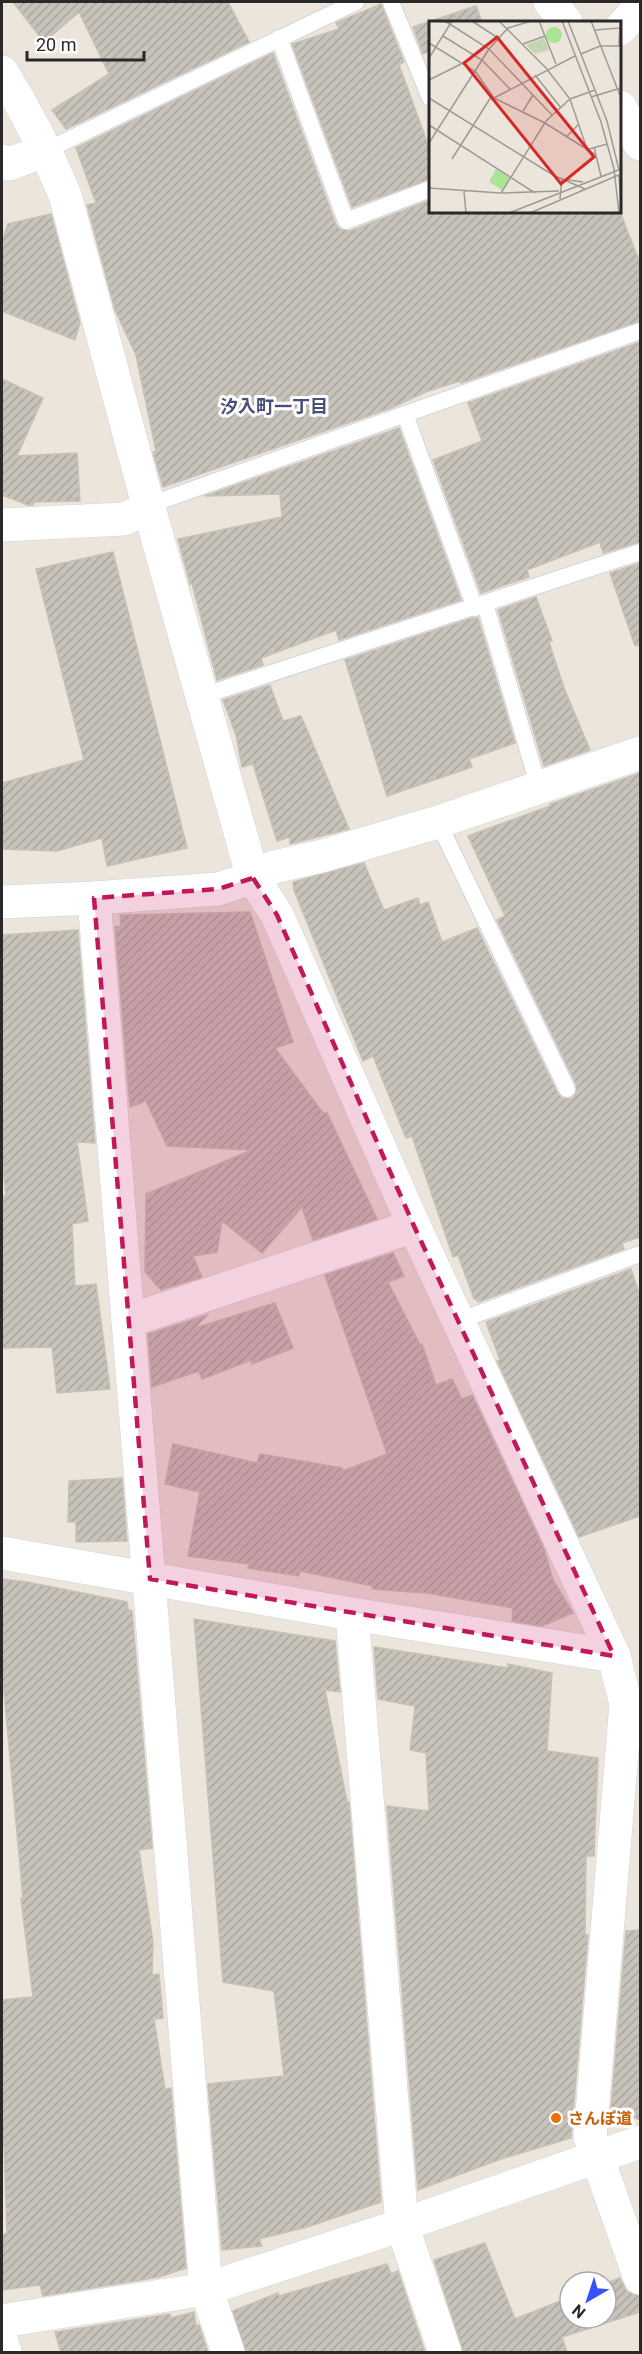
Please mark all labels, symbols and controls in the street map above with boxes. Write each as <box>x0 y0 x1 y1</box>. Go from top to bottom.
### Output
inset map <box>429 21 621 213</box>
scale bar <box>27 24 144 62</box>
text: 20 m <box>36 34 76 55</box>
district label: 汐入町一丁目 <box>220 396 328 417</box>
place label: さんぽ道 <box>568 2109 632 2128</box>
marker: さんぽ道 <box>549 2111 563 2125</box>
north arrow <box>558 2270 618 2330</box>
text: N <box>569 2300 589 2322</box>

